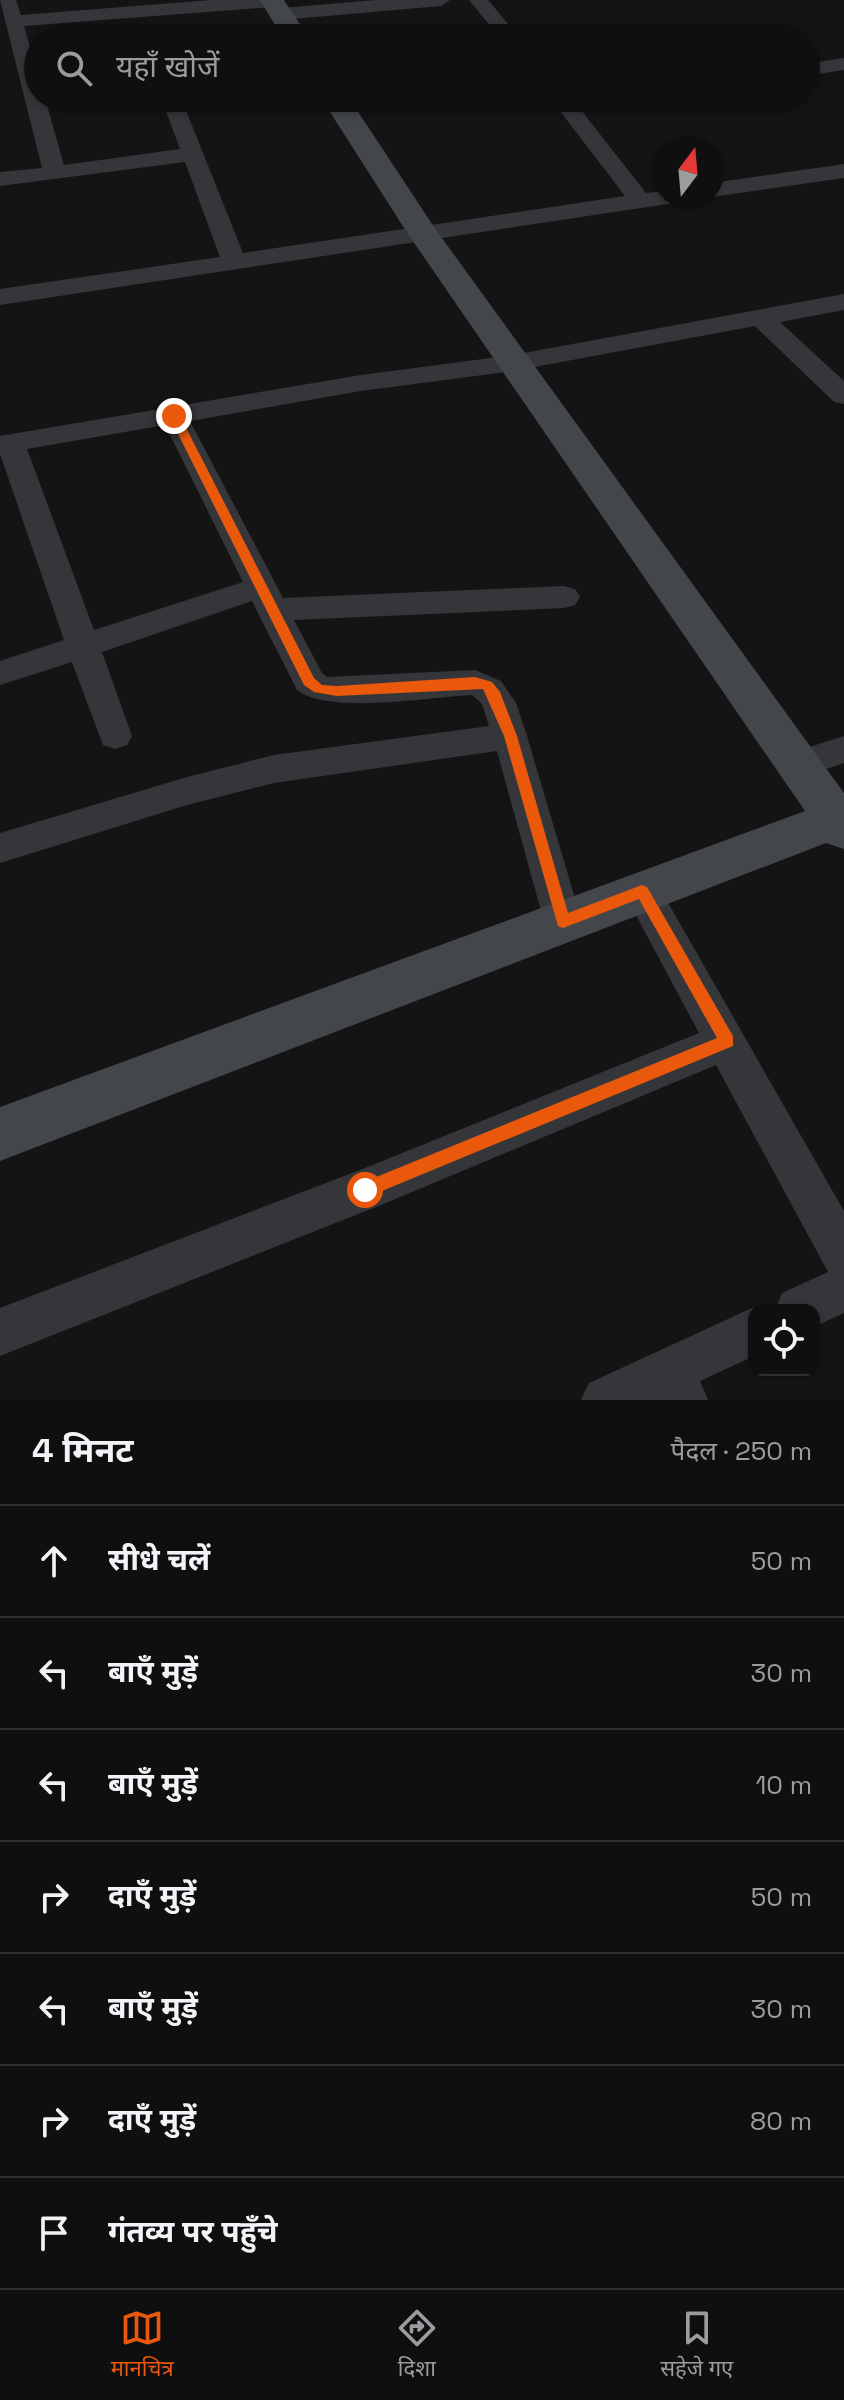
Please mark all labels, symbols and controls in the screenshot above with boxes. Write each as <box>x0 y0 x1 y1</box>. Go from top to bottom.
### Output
search box <box>24 24 820 112</box>
icon: search <box>52 46 96 90</box>
text: यहाँ खोजें <box>116 47 219 86</box>
north arrow <box>652 136 724 208</box>
route end <box>156 398 192 434</box>
route start <box>347 1172 383 1208</box>
map controls <box>748 1304 820 1376</box>
button: locate <box>748 1304 820 1376</box>
text: 4 मिनट <box>32 1429 134 1472</box>
text: पैदल · 250 m <box>671 1434 812 1468</box>
icon: ahead <box>32 1539 76 1583</box>
text: सीधे चलें <box>108 1540 210 1579</box>
text: 50 m <box>751 1544 812 1578</box>
icon: left <box>32 1651 76 1695</box>
text: बाएँ मुड़ें <box>108 1652 198 1691</box>
text: 30 m <box>751 1656 812 1690</box>
icon: left <box>32 1763 76 1807</box>
text: बाएँ मुड़ें <box>108 1764 198 1803</box>
text: 10 m <box>755 1768 812 1802</box>
icon: right <box>32 1875 76 1919</box>
text: दाएँ मुड़ें <box>108 1876 196 1915</box>
text: 50 m <box>751 1880 812 1914</box>
icon: left <box>32 1987 76 2031</box>
text: बाएँ मुड़ें <box>108 1988 198 2027</box>
text: 30 m <box>751 1992 812 2026</box>
icon: right <box>32 2099 76 2143</box>
text: दाएँ मुड़ें <box>108 2100 196 2139</box>
text: 80 m <box>750 2104 812 2138</box>
icon: arrive <box>32 2211 76 2255</box>
text: गंतव्य पर पहुँचे <box>108 2212 277 2251</box>
tab: मानचित्र <box>111 2306 174 2385</box>
tab: दिशा <box>395 2306 439 2385</box>
tab: सहेजे गए <box>660 2306 733 2385</box>

